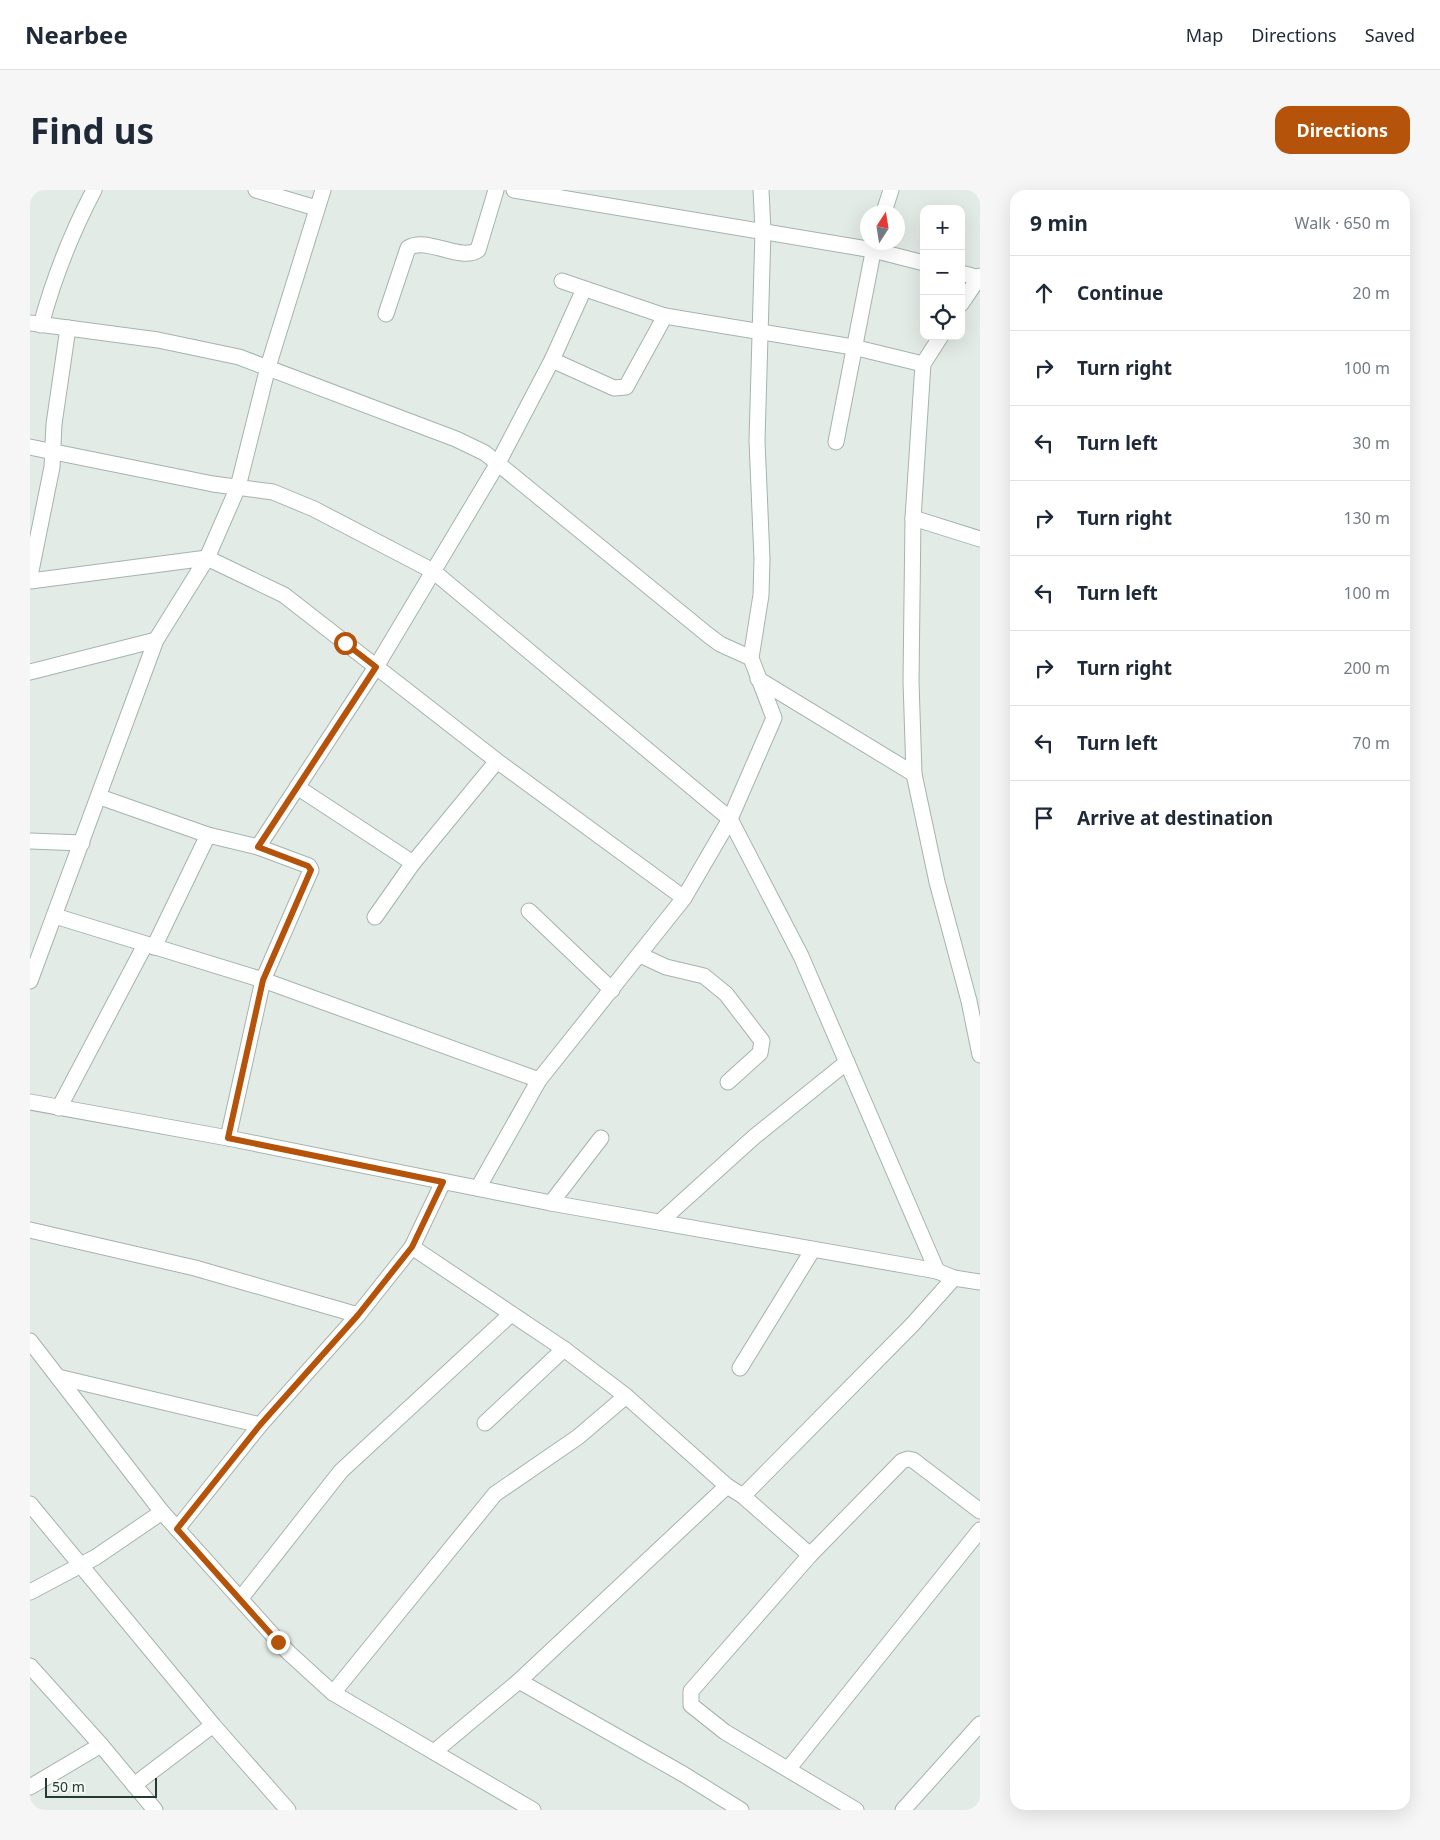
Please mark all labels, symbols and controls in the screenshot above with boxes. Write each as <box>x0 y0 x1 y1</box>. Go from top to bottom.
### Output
text: Nearbee <box>25 18 128 51</box>
text: Map <box>1186 23 1223 47</box>
text: Directions <box>1251 23 1337 47</box>
text: Saved <box>1365 23 1415 47</box>
button: Directions <box>1275 106 1410 154</box>
text: Find us <box>30 107 154 154</box>
north arrow <box>860 205 905 250</box>
map controls <box>920 205 965 340</box>
button: + <box>920 205 965 250</box>
text: 9 min <box>1030 209 1088 237</box>
text: Walk · 650 m <box>1295 212 1390 234</box>
button: − <box>920 250 965 295</box>
icon: ahead <box>1030 279 1058 307</box>
text: Continue <box>1077 280 1163 306</box>
text: 20 m <box>1353 282 1390 304</box>
button: locate <box>920 295 965 340</box>
icon: right <box>1030 354 1058 382</box>
text: Turn right <box>1077 355 1172 381</box>
text: 100 m <box>1343 357 1390 379</box>
icon: left <box>1030 429 1058 457</box>
text: Turn left <box>1077 430 1158 456</box>
text: 30 m <box>1353 432 1390 454</box>
icon: right <box>1030 504 1058 532</box>
text: Turn right <box>1077 505 1172 531</box>
text: 130 m <box>1343 507 1390 529</box>
icon: left <box>1030 579 1058 607</box>
text: Turn left <box>1077 580 1158 606</box>
text: 100 m <box>1343 582 1390 604</box>
route start <box>334 632 357 655</box>
icon: right <box>1030 654 1058 682</box>
text: Turn right <box>1077 655 1172 681</box>
text: 200 m <box>1343 657 1390 679</box>
icon: left <box>1030 729 1058 757</box>
text: Turn left <box>1077 730 1158 756</box>
text: 70 m <box>1353 732 1390 754</box>
icon: arrive <box>1030 804 1058 832</box>
text: Arrive at destination <box>1077 805 1273 831</box>
route end <box>267 1631 290 1654</box>
scale bar <box>45 1775 158 1798</box>
text: 50 m <box>52 1777 85 1796</box>

